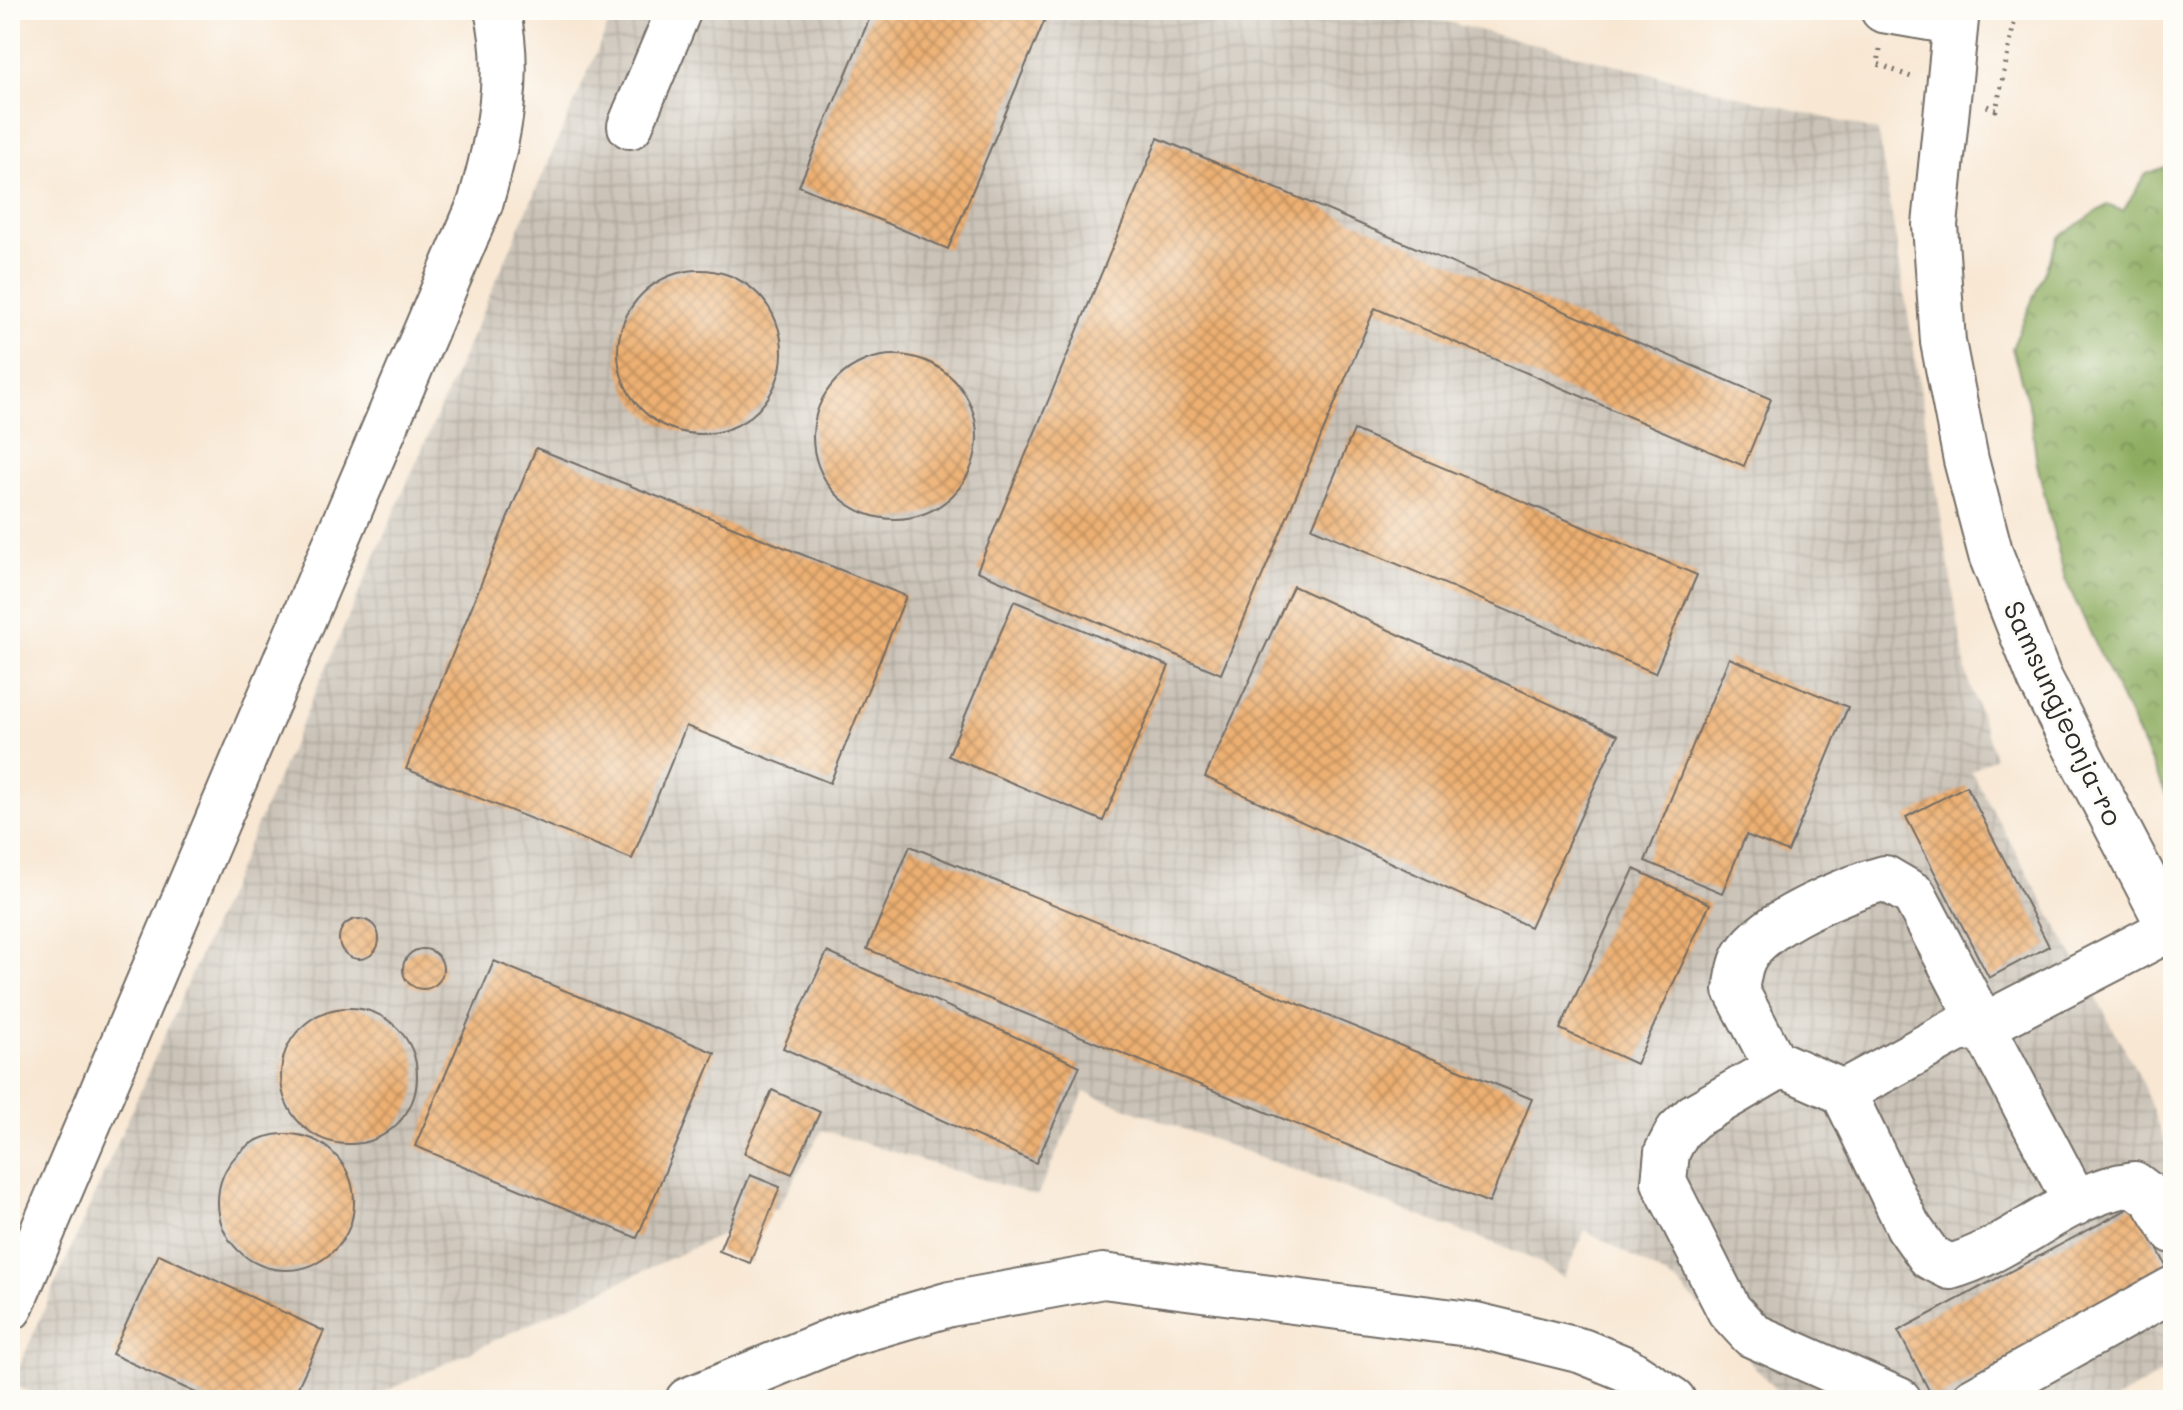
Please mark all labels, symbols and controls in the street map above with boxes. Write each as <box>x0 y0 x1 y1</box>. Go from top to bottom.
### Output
street label: Samsungjeonja-ro <box>1996 595 2132 831</box>

